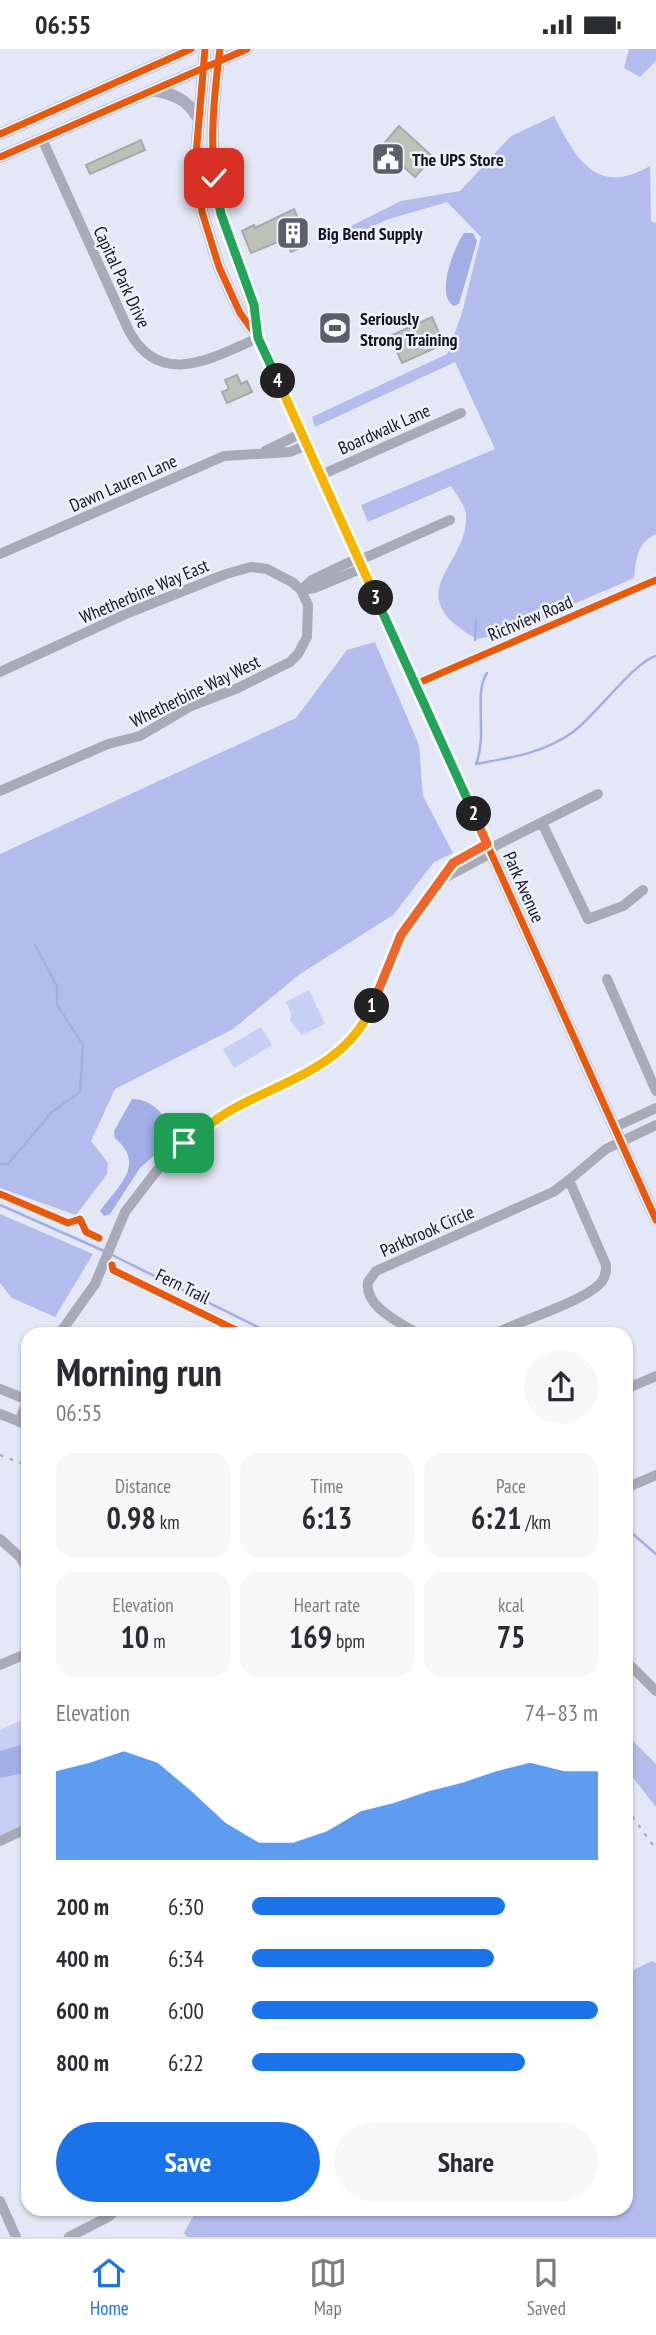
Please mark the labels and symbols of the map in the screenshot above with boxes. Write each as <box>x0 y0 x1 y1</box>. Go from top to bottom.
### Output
public building icon: The UPS Store <box>369 140 407 178</box>
pin <box>184 148 244 208</box>
place label: The UPS Store <box>412 148 504 171</box>
building icon: Big Bend Supply <box>274 214 312 252</box>
street label: Capital Park Drive <box>88 222 156 332</box>
place label: Big Bend Supply <box>318 222 423 245</box>
place label: Seriously Strong Training <box>360 307 458 351</box>
sports icon: Seriously Strong Training <box>316 309 354 347</box>
pin: 4 <box>260 363 296 399</box>
street label: Boardwalk Lane <box>334 398 434 460</box>
street label: Dawn Lauren Lane <box>66 449 180 517</box>
street label: Whetherbine Way East <box>76 553 212 629</box>
pin: 3 <box>358 581 394 615</box>
street label: Richview Road <box>484 590 576 646</box>
street label: Whetherbine Way West <box>126 650 264 732</box>
pin: 2 <box>456 797 491 831</box>
street label: Park Avenue <box>498 848 550 926</box>
pin: 1 <box>354 989 390 1023</box>
pin <box>154 1113 214 1173</box>
street label: Parkbrook Circle <box>376 1200 478 1262</box>
street label: Fern Trail <box>152 1263 215 1309</box>

